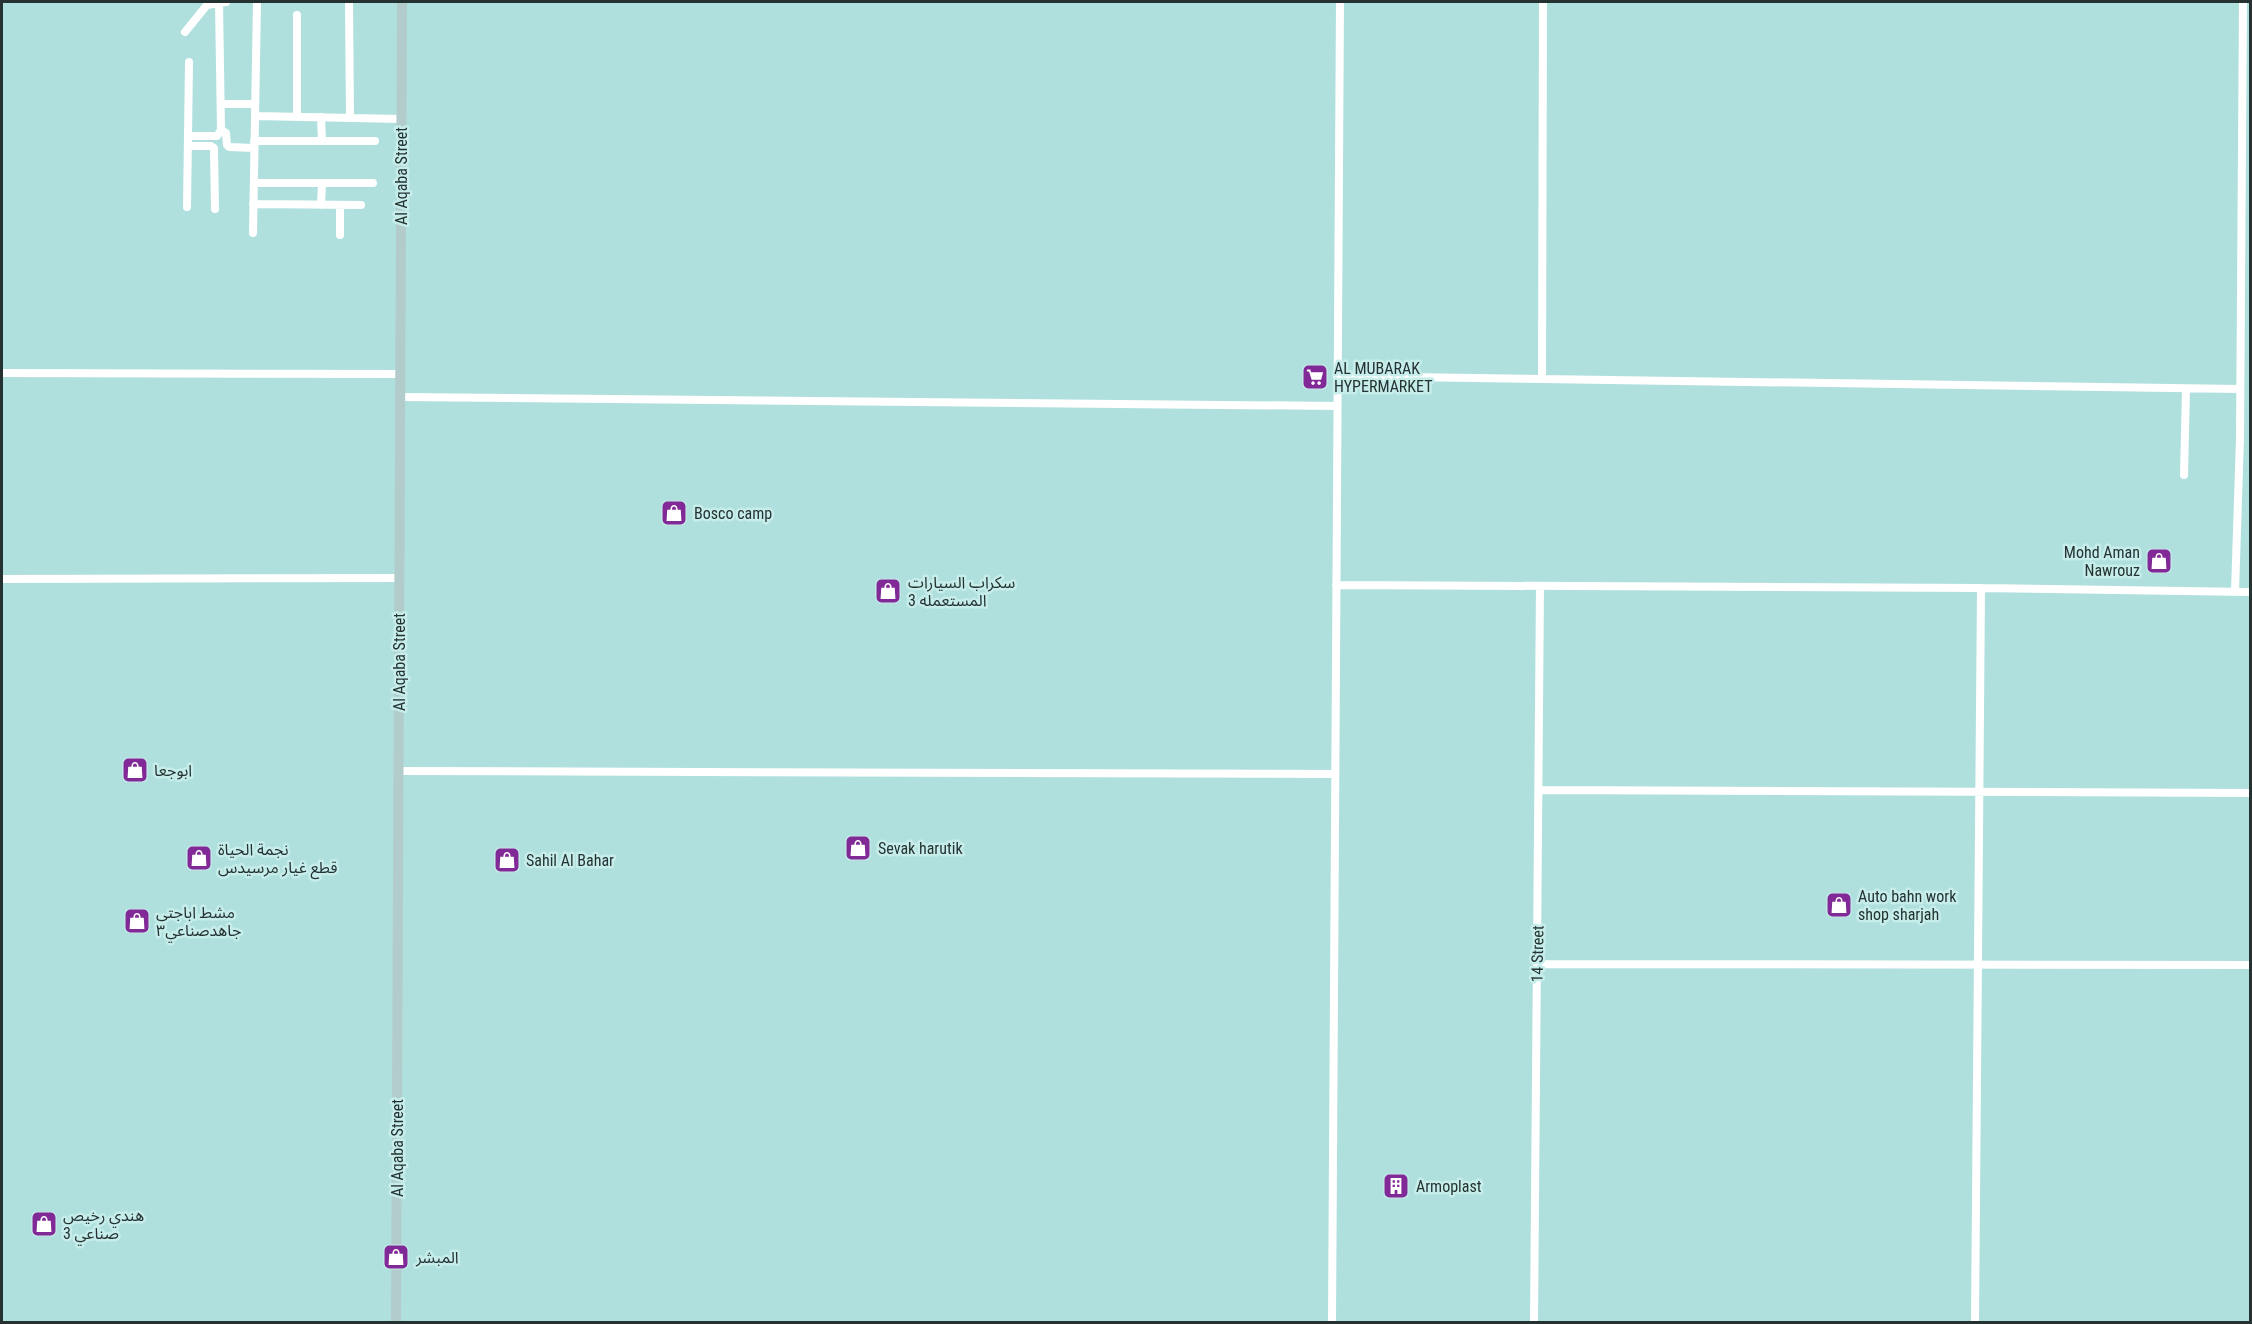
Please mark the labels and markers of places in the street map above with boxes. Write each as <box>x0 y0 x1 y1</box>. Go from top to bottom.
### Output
place label: AL MUBARAK HYPERMARKET <box>1334 359 1433 396</box>
supermarket icon: AL MUBARAK HYPERMARKET <box>1300 362 1330 392</box>
shop icon: Bosco camp <box>659 498 689 528</box>
place label: Bosco camp <box>694 504 772 523</box>
place label: Mohd Aman Nawrouz <box>2064 543 2140 580</box>
shop icon: Mohd Aman Nawrouz <box>2144 546 2174 576</box>
place label: سكراب السيارات المستعمله 3 <box>908 573 1015 610</box>
shop icon: سكراب السيارات المستعمله 3 <box>873 576 903 606</box>
shop icon: ابوجعا <box>120 755 150 785</box>
place label: ابوجعا <box>154 761 192 780</box>
shop icon: Sevak harutik <box>843 833 873 863</box>
place label: Sevak harutik <box>878 839 963 858</box>
place label: نجمة الحياة قطع غيار مرسيدس <box>218 840 338 880</box>
shop icon: نجمة الحياة قطع غيار مرسيدس <box>184 843 214 873</box>
shop icon: Sahil Al Bahar <box>492 845 522 875</box>
place label: Sahil Al Bahar <box>526 851 614 870</box>
place label: Auto bahn work shop sharjah <box>1858 887 1957 924</box>
shop icon: Auto bahn work shop sharjah <box>1824 890 1854 920</box>
place label: مشط اباجتي جاهدصناعي٣ <box>156 903 241 943</box>
shop icon: مشط اباجتي جاهدصناعي٣ <box>122 906 152 936</box>
building icon: Armoplast <box>1381 1171 1411 1201</box>
place label: Armoplast <box>1416 1177 1482 1196</box>
place label: هندي رخيص صناعي 3 <box>63 1206 144 1246</box>
shop icon: هندي رخيص صناعي 3 <box>29 1209 59 1239</box>
shop icon: المبشر <box>381 1242 411 1272</box>
place label: المبشر <box>415 1248 459 1267</box>

